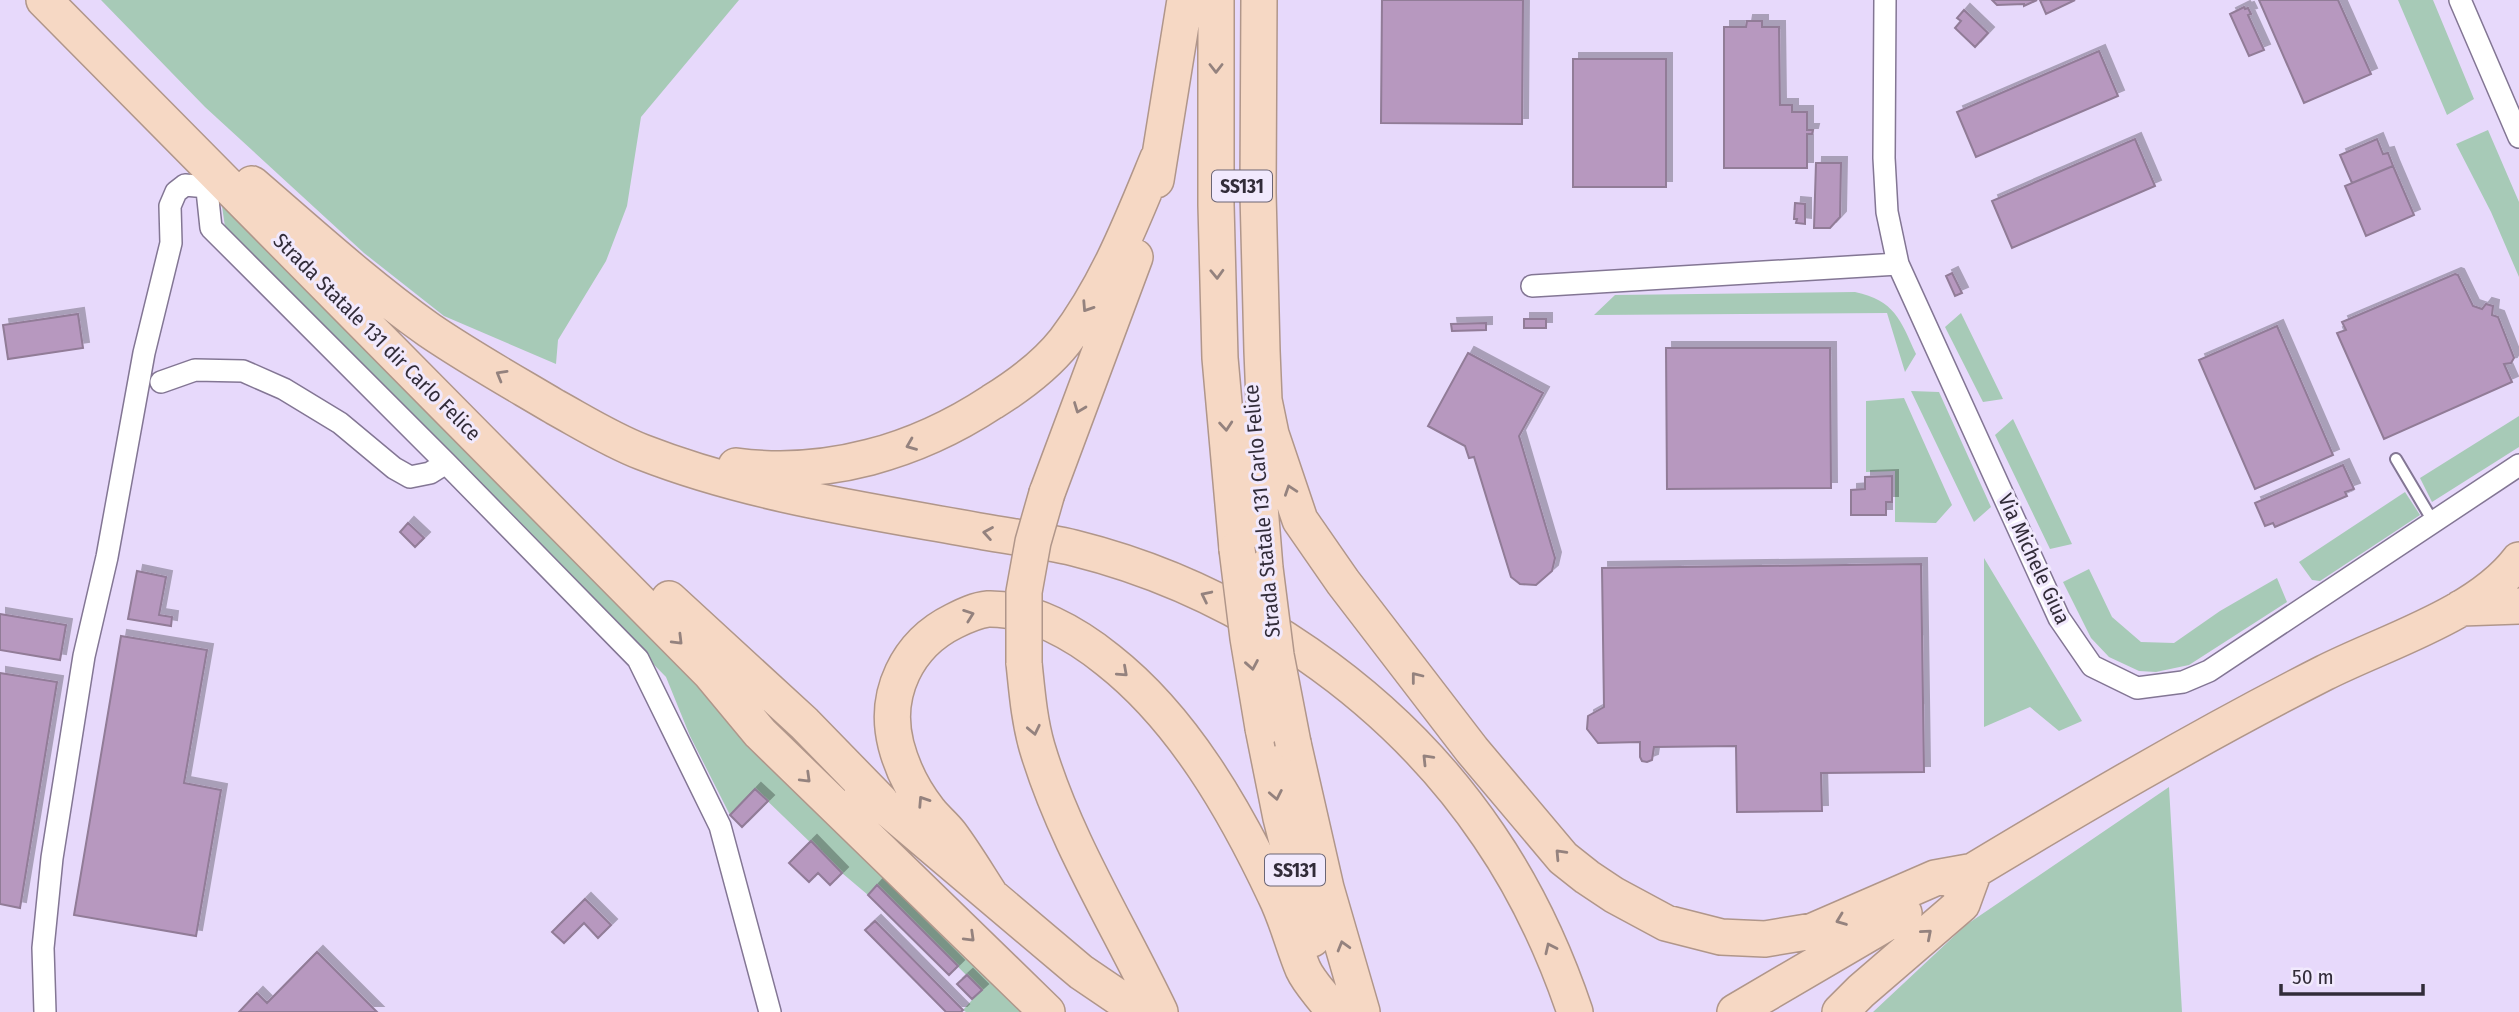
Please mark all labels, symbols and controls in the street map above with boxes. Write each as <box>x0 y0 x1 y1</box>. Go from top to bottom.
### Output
one-way arrow <box>1208 63 1224 74</box>
road number: SS131 <box>1212 170 1272 202</box>
street label: Strada Statale 131 dir Carlo Felice <box>268 228 486 446</box>
one-way arrow <box>1210 268 1225 279</box>
one-way arrow <box>1083 299 1095 312</box>
one-way arrow <box>495 371 508 384</box>
street label: Strada Statale 131 Carlo Felice <box>1238 383 1286 639</box>
one-way arrow <box>1073 402 1087 414</box>
one-way arrow <box>1218 421 1233 432</box>
one-way arrow <box>906 436 918 450</box>
one-way arrow <box>1284 485 1298 497</box>
street label: Via Michele Giua <box>1992 490 2076 628</box>
one-way arrow <box>982 526 994 541</box>
one-way arrow <box>1200 591 1213 605</box>
one-way arrow <box>962 610 974 624</box>
one-way arrow <box>670 632 683 645</box>
one-way arrow <box>1244 659 1259 671</box>
one-way arrow <box>1114 664 1127 677</box>
one-way arrow <box>1412 673 1425 685</box>
one-way arrow <box>1025 724 1040 736</box>
one-way arrow <box>1422 754 1435 767</box>
one-way arrow <box>798 770 811 783</box>
one-way arrow <box>1268 789 1283 801</box>
one-way arrow <box>919 796 931 809</box>
one-way arrow <box>1556 849 1568 862</box>
road number: SS131 <box>1265 855 1325 886</box>
one-way arrow <box>1836 912 1848 926</box>
one-way arrow <box>961 928 974 941</box>
one-way arrow <box>1919 930 1932 942</box>
one-way arrow <box>1336 941 1351 953</box>
one-way arrow <box>1545 943 1559 956</box>
scale bar <box>2281 953 2423 997</box>
text: 50 m <box>2292 964 2334 990</box>

